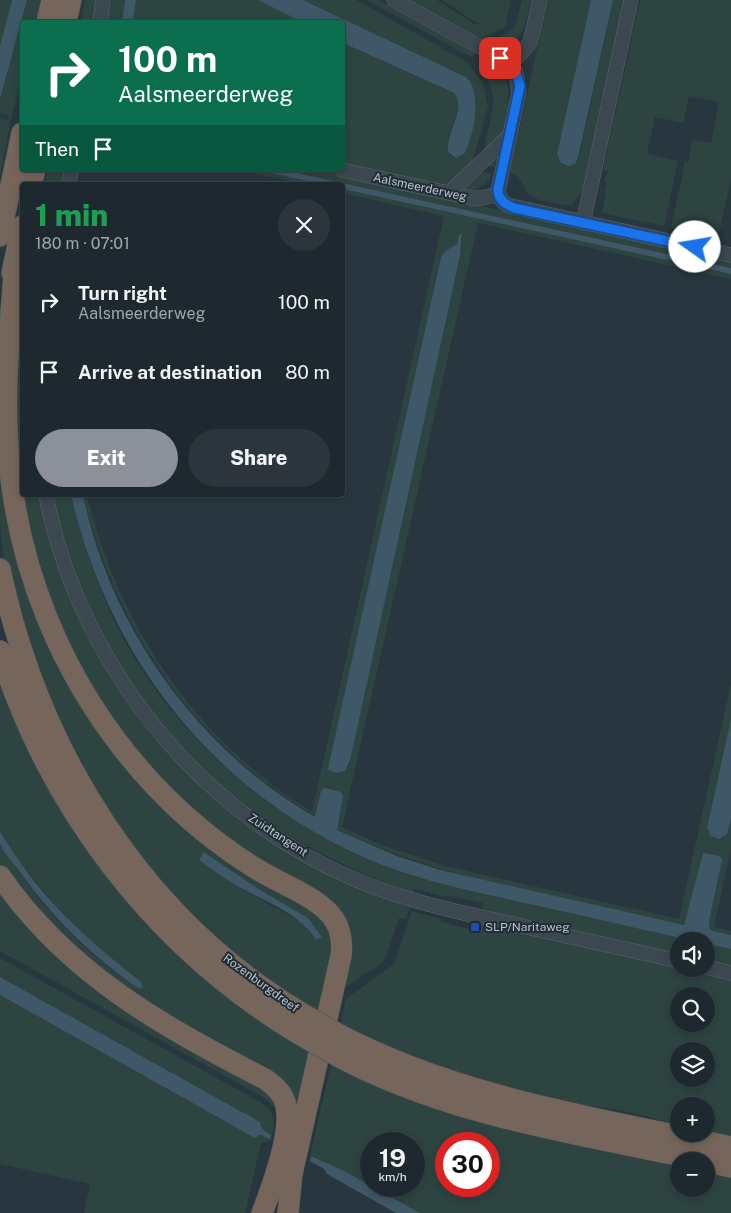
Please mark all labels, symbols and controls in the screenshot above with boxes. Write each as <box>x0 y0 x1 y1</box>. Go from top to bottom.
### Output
pin <box>479 37 521 79</box>
text: 100 m <box>118 39 217 80</box>
icon: right <box>35 40 100 105</box>
icon: arrive <box>486 44 514 72</box>
text: Aalsmeerderweg <box>118 81 293 107</box>
icon: arrive <box>89 135 117 163</box>
text: Then <box>35 138 79 160</box>
street label: Aalsmeerderweg <box>372 170 468 204</box>
text: 1 min <box>35 197 108 233</box>
button: close <box>278 199 330 251</box>
position arrow <box>668 220 720 272</box>
text: 180 m · 07:01 <box>35 234 130 253</box>
text: Turn right <box>78 282 167 304</box>
icon: right <box>35 288 63 316</box>
text: 100 m <box>278 291 330 313</box>
text: Aalsmeerderweg <box>78 304 205 323</box>
icon: arrive <box>35 358 63 386</box>
text: Arrive at destination <box>78 361 262 383</box>
text: 80 m <box>285 361 330 383</box>
button: Exit <box>35 429 178 487</box>
button: Share <box>188 429 330 487</box>
street label: Zuidtangent <box>246 811 311 860</box>
place label: SLP/Naritaweg <box>485 920 570 934</box>
marker: SLP/Naritaweg <box>469 921 481 933</box>
map controls <box>670 932 715 1197</box>
button: sound <box>670 932 715 977</box>
street label: Rozenburgdreef <box>221 951 302 1015</box>
button: search <box>670 987 715 1032</box>
button: layers <box>670 1042 715 1087</box>
button: + <box>670 1097 715 1142</box>
speed limit sign: 30 <box>435 1132 500 1197</box>
text: 19 <box>379 1143 406 1173</box>
button: − <box>670 1152 715 1197</box>
text: km/h <box>378 1170 407 1184</box>

